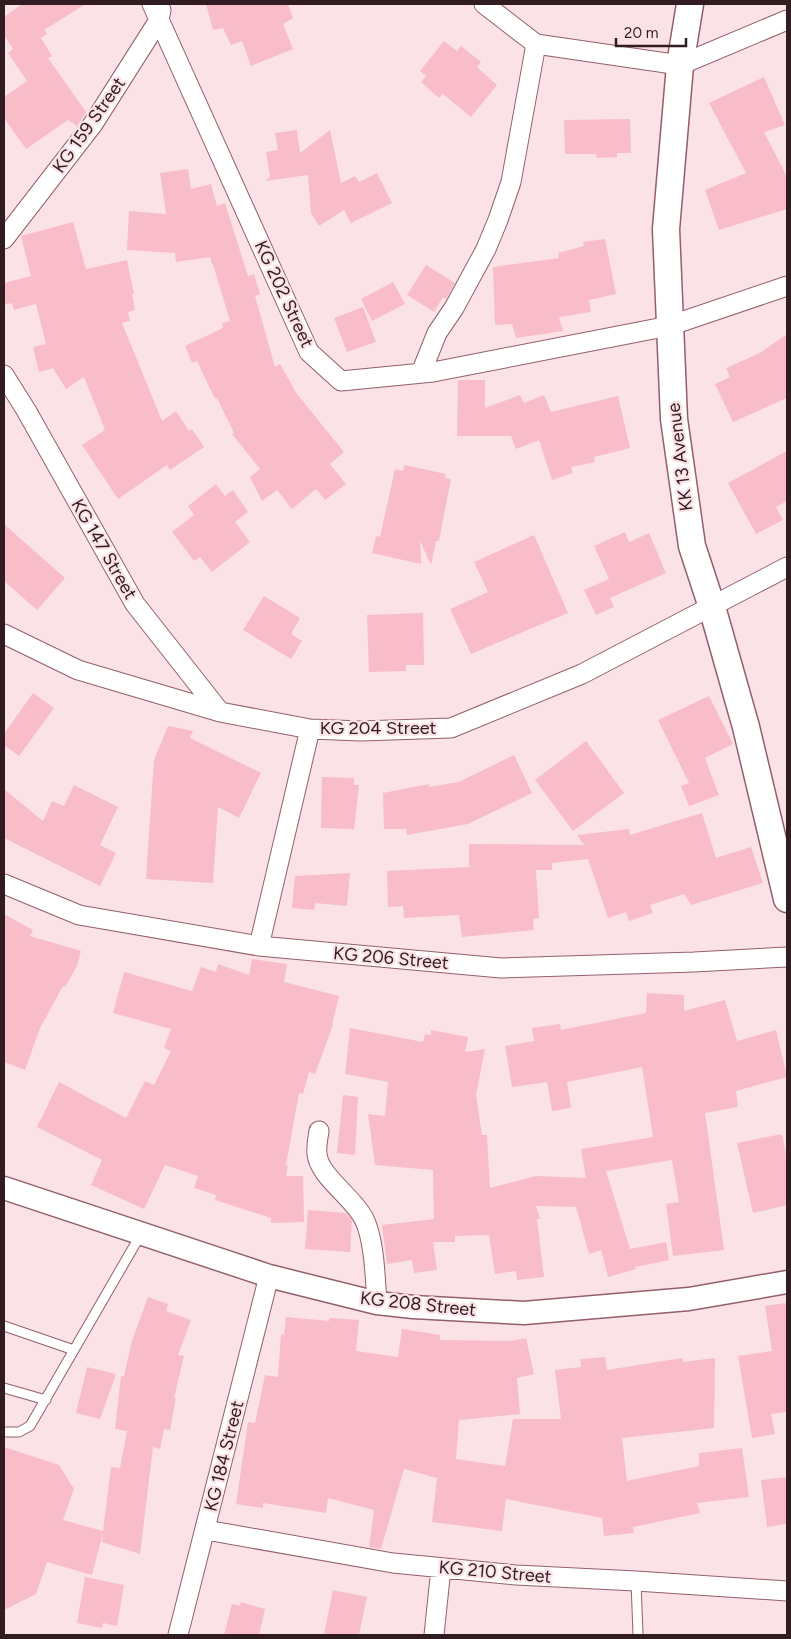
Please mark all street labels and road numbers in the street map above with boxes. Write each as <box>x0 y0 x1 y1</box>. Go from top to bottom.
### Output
street label: KG 159 Street <box>48 73 130 177</box>
street label: KG 202 Street <box>250 237 318 351</box>
street label: KK 13 Avenue <box>662 401 698 512</box>
street label: KG 147 Street <box>66 495 142 603</box>
street label: KG 204 Street <box>320 717 437 739</box>
street label: KG 206 Street <box>332 942 450 974</box>
street label: KG 208 Street <box>359 1287 477 1321</box>
street label: KG 184 Street <box>200 1398 248 1514</box>
street label: KG 210 Street <box>438 1556 552 1588</box>

